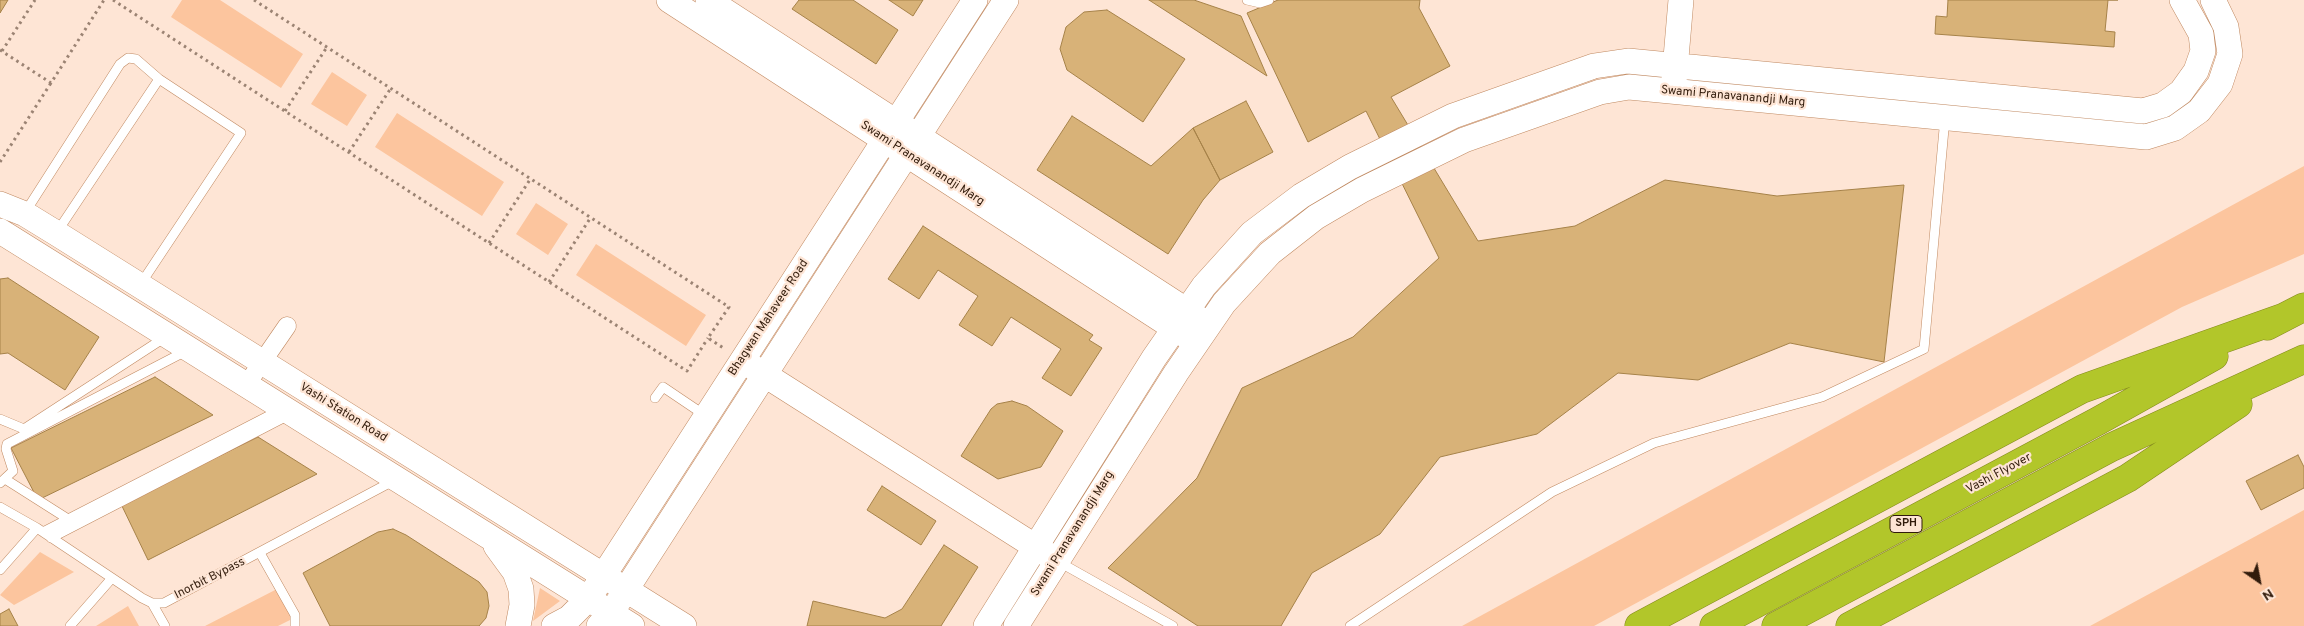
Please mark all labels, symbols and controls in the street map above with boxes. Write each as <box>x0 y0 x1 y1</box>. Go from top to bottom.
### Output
street label: Swami Pranavanandji Marg <box>1660 84 1806 110</box>
street label: Swami Pranavanandji Marg <box>857 119 987 209</box>
street label: Bhagwan Mahaveer Road <box>726 257 812 379</box>
street label: Vashi Station Road <box>297 380 389 446</box>
street label: Vashi Flyover <box>1964 451 2034 497</box>
street label: Swami Pranavanandji Marg <box>1029 469 1117 599</box>
road number: SPH <box>1890 516 1922 532</box>
street label: Inorbit Bypass <box>172 555 248 603</box>
north arrow <box>2234 556 2284 606</box>
text: N <box>2259 584 2276 604</box>

